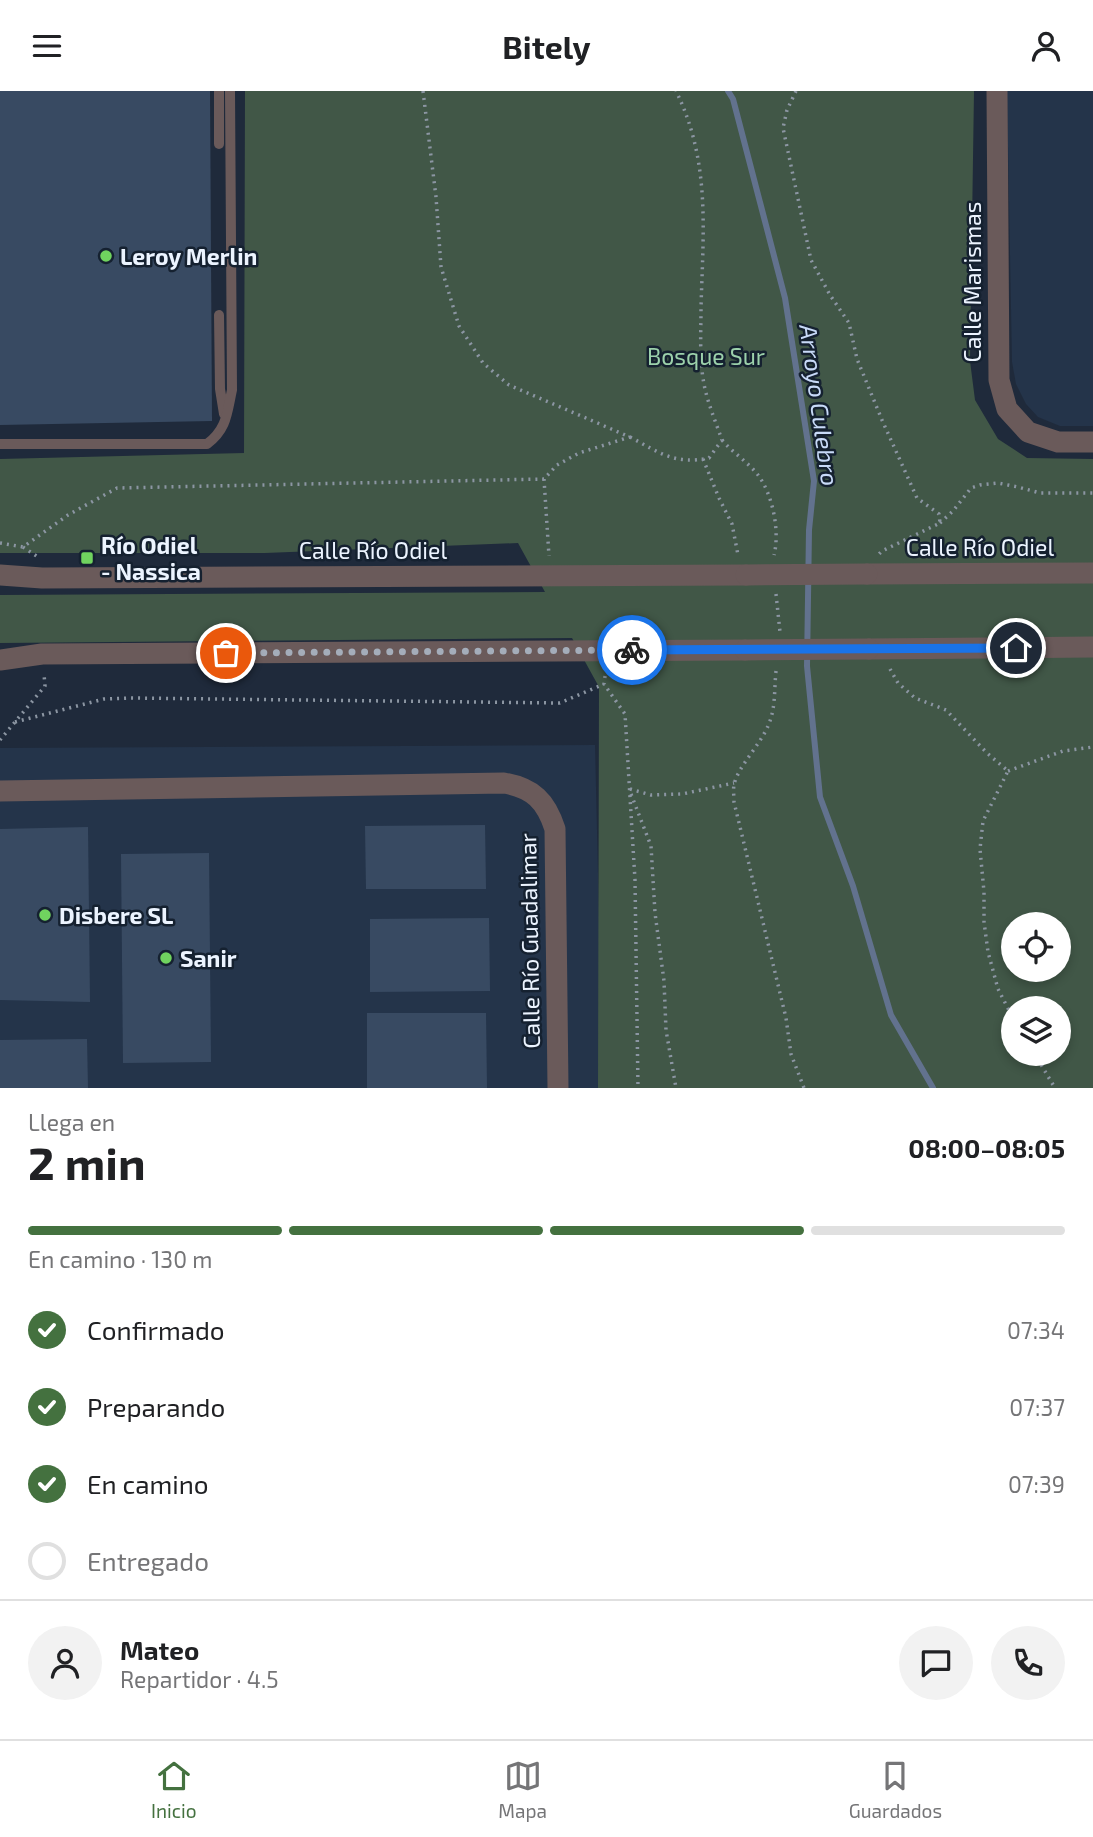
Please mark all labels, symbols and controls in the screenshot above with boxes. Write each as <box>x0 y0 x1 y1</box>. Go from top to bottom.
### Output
icon: menu <box>28 27 66 65</box>
text: Bitely <box>502 27 591 65</box>
icon: person <box>1027 27 1065 65</box>
street label: Calle Marismas <box>958 202 986 362</box>
place label: Leroy Merlin <box>120 242 257 270</box>
marker: Leroy Merlin <box>98 248 114 264</box>
water label: Arroyo Culebro <box>794 321 846 488</box>
park label: Bosque Sur <box>647 342 765 370</box>
place label: Río Odiel - Nassica <box>101 531 201 585</box>
street label: Calle Río Odiel <box>906 533 1054 561</box>
street label: Calle Río Odiel <box>299 536 447 564</box>
marker: Río Odiel - Nassica <box>79 550 95 566</box>
courier <box>597 615 667 685</box>
pin <box>986 618 1046 678</box>
pin <box>196 623 256 683</box>
icon: home <box>997 629 1035 667</box>
icon: bike <box>613 631 651 669</box>
icon: bag <box>207 634 245 672</box>
street label: Calle Río Guadalimar <box>513 833 545 1049</box>
place label: Disbere SL <box>59 901 173 929</box>
marker: Disbere SL <box>37 907 53 923</box>
map controls <box>1001 912 1071 1066</box>
button: locate <box>1001 912 1071 982</box>
place label: Sanir <box>180 944 237 972</box>
marker: Sanir <box>158 950 174 966</box>
button: layers <box>1001 996 1071 1066</box>
text: Llega en <box>28 1108 115 1136</box>
text: 08:00–08:05 <box>908 1132 1065 1163</box>
text: 2 min <box>28 1134 146 1189</box>
text: En camino · 130 m <box>28 1245 212 1273</box>
icon: check <box>28 1311 66 1349</box>
text: Confirmado <box>87 1314 225 1345</box>
text: 07:34 <box>1007 1316 1065 1344</box>
icon: check <box>28 1388 66 1426</box>
text: Preparando <box>87 1391 225 1422</box>
text: 07:37 <box>1009 1393 1065 1421</box>
icon: check <box>28 1465 66 1503</box>
text: En camino <box>87 1468 209 1499</box>
text: 07:39 <box>1008 1470 1065 1498</box>
text: Entregado <box>87 1545 209 1576</box>
button: person <box>28 1626 102 1700</box>
button: chat <box>899 1626 973 1700</box>
button: phone <box>991 1626 1065 1700</box>
text: Mateo <box>120 1634 199 1665</box>
text: Repartidor · 4.5 <box>120 1665 279 1693</box>
tab: Inicio <box>151 1757 196 1822</box>
tab: Mapa <box>498 1757 547 1822</box>
tab: Guardados <box>849 1757 942 1822</box>

